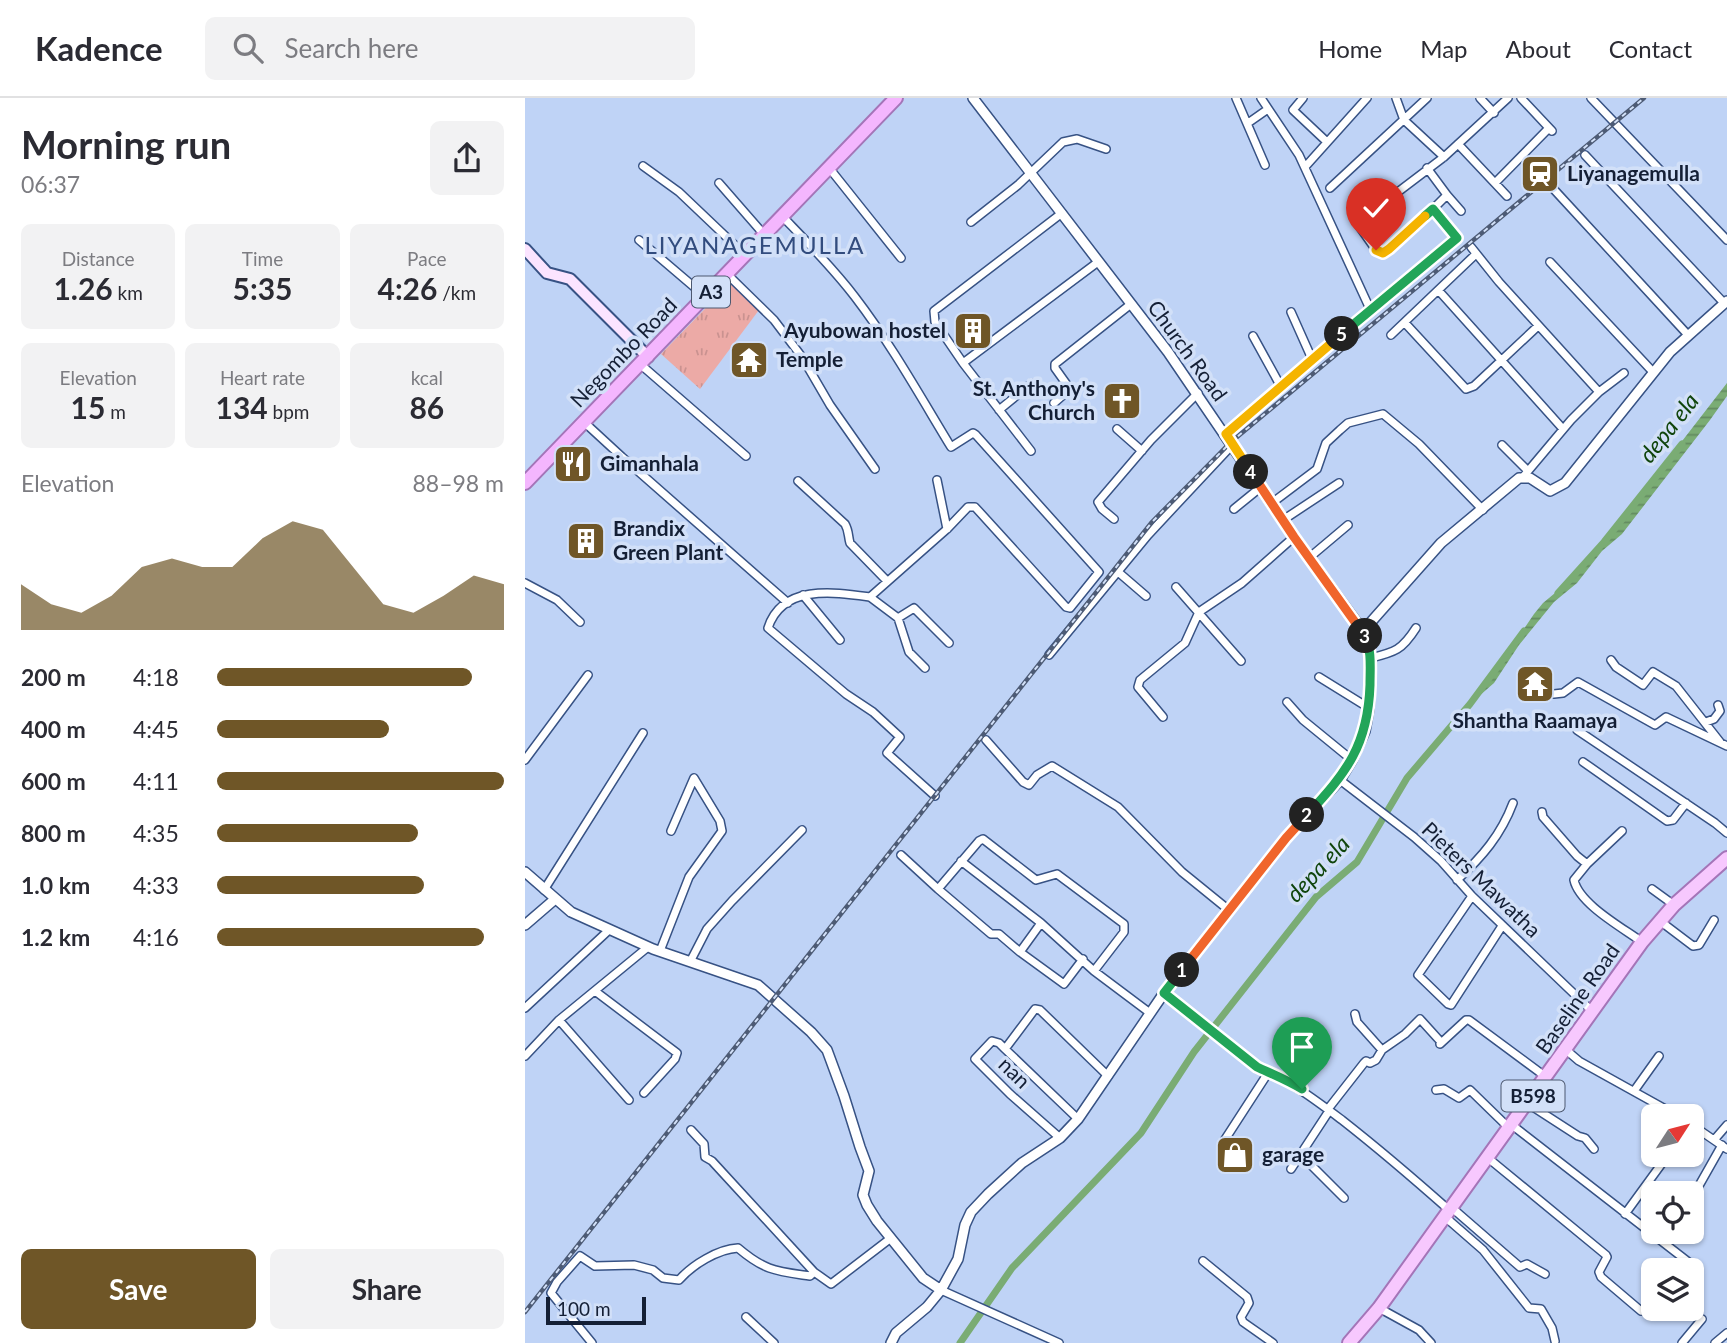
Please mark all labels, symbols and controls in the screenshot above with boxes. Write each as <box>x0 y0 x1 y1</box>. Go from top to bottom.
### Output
search box <box>205 17 695 80</box>
text: Kadence <box>35 28 163 68</box>
icon: search <box>229 29 267 67</box>
text: Search here <box>285 32 419 64</box>
text: Home <box>1318 34 1382 63</box>
text: Map <box>1420 34 1468 63</box>
text: About <box>1506 34 1571 63</box>
text: Contact <box>1609 34 1692 63</box>
text: Morning run <box>21 121 231 167</box>
button: share <box>430 121 504 195</box>
station icon: Liyanagemulla <box>1519 153 1561 195</box>
place label: Liyanagemulla <box>1567 160 1700 185</box>
text: 06:37 <box>21 170 80 198</box>
pin <box>1346 178 1406 250</box>
icon: check <box>1357 189 1395 227</box>
district label: LIYANAGEMULLA <box>645 230 865 259</box>
text: Distance <box>62 247 135 270</box>
text: Time <box>242 247 283 270</box>
text: Pace <box>407 247 447 270</box>
text: 1.26 <box>53 270 113 306</box>
text: 5:35 <box>233 270 292 306</box>
text: 4:26 <box>377 270 437 306</box>
road number: A3 <box>692 276 730 308</box>
text: km <box>113 281 143 304</box>
text: /km <box>437 281 476 304</box>
street label: Negombo Road <box>564 292 681 412</box>
street label: Church Road <box>1143 295 1233 405</box>
building icon: Ayubowan hostel <box>952 310 994 352</box>
pin: 5 <box>1325 316 1359 352</box>
place label: Ayubowan hostel <box>783 317 946 342</box>
text: 5 <box>1336 322 1347 345</box>
temple icon: Temple <box>728 339 770 381</box>
place label: Temple <box>776 346 843 371</box>
text: Elevation <box>60 366 137 389</box>
text: Heart rate <box>220 366 305 389</box>
text: kcal <box>411 366 443 389</box>
place label: St. Anthony's Church <box>973 375 1095 424</box>
church icon: St. Anthony's Church <box>1101 380 1143 422</box>
water label: depa ela <box>1632 387 1704 468</box>
text: 15 <box>71 389 105 425</box>
text: 134 <box>216 389 268 425</box>
text: 86 <box>409 389 444 425</box>
text: m <box>105 400 126 423</box>
text: bpm <box>268 400 309 423</box>
restaurant icon: Gimanhala <box>552 443 594 485</box>
place label: Gimanhala <box>600 450 699 475</box>
pin: 4 <box>1233 454 1269 490</box>
text: 4 <box>1245 460 1256 483</box>
text: Elevation <box>21 469 114 497</box>
text: 88–98 m <box>412 469 504 497</box>
place label: Brandix Green Plant <box>613 515 724 564</box>
building icon: Brandix Green Plant <box>565 520 607 562</box>
pin: 3 <box>1347 618 1383 654</box>
text: 3 <box>1359 624 1370 647</box>
text: 200 m <box>21 663 86 691</box>
text: 4:18 <box>133 663 179 691</box>
temple icon: Shantha Raamaya <box>1514 663 1556 705</box>
place label: Shantha Raamaya <box>1452 707 1618 732</box>
text: 400 m <box>21 715 86 743</box>
text: 4:45 <box>133 715 179 743</box>
text: 600 m <box>21 767 86 795</box>
text: 4:11 <box>133 767 179 795</box>
pin: 2 <box>1289 798 1325 832</box>
text: 2 <box>1301 803 1312 826</box>
street label: Pieters Mawatha <box>1418 816 1547 942</box>
text: 800 m <box>21 819 86 847</box>
text: 4:35 <box>133 819 179 847</box>
water label: depa ela <box>1280 829 1355 907</box>
text: 1.0 km <box>21 871 90 899</box>
text: 4:33 <box>133 871 179 899</box>
text: 1.2 km <box>21 923 90 951</box>
text: 4:16 <box>133 923 179 951</box>
street label: Baseline Road <box>1530 938 1624 1058</box>
pin: 1 <box>1165 952 1199 988</box>
text: 1 <box>1176 958 1187 981</box>
pin <box>1272 1017 1332 1089</box>
icon: arrive <box>1283 1028 1321 1066</box>
street label: nan <box>994 1051 1036 1093</box>
road number: B598 <box>1501 1080 1565 1112</box>
north arrow <box>1641 1104 1705 1167</box>
map controls <box>1641 1104 1704 1321</box>
shop icon: garage <box>1214 1134 1256 1176</box>
place label: garage <box>1262 1141 1324 1166</box>
button: locate <box>1641 1181 1704 1244</box>
button: Save <box>21 1249 256 1329</box>
button: Share <box>270 1249 504 1329</box>
button: layers <box>1641 1258 1704 1321</box>
scale bar <box>546 1294 646 1326</box>
text: 100 m <box>557 1297 611 1320</box>

